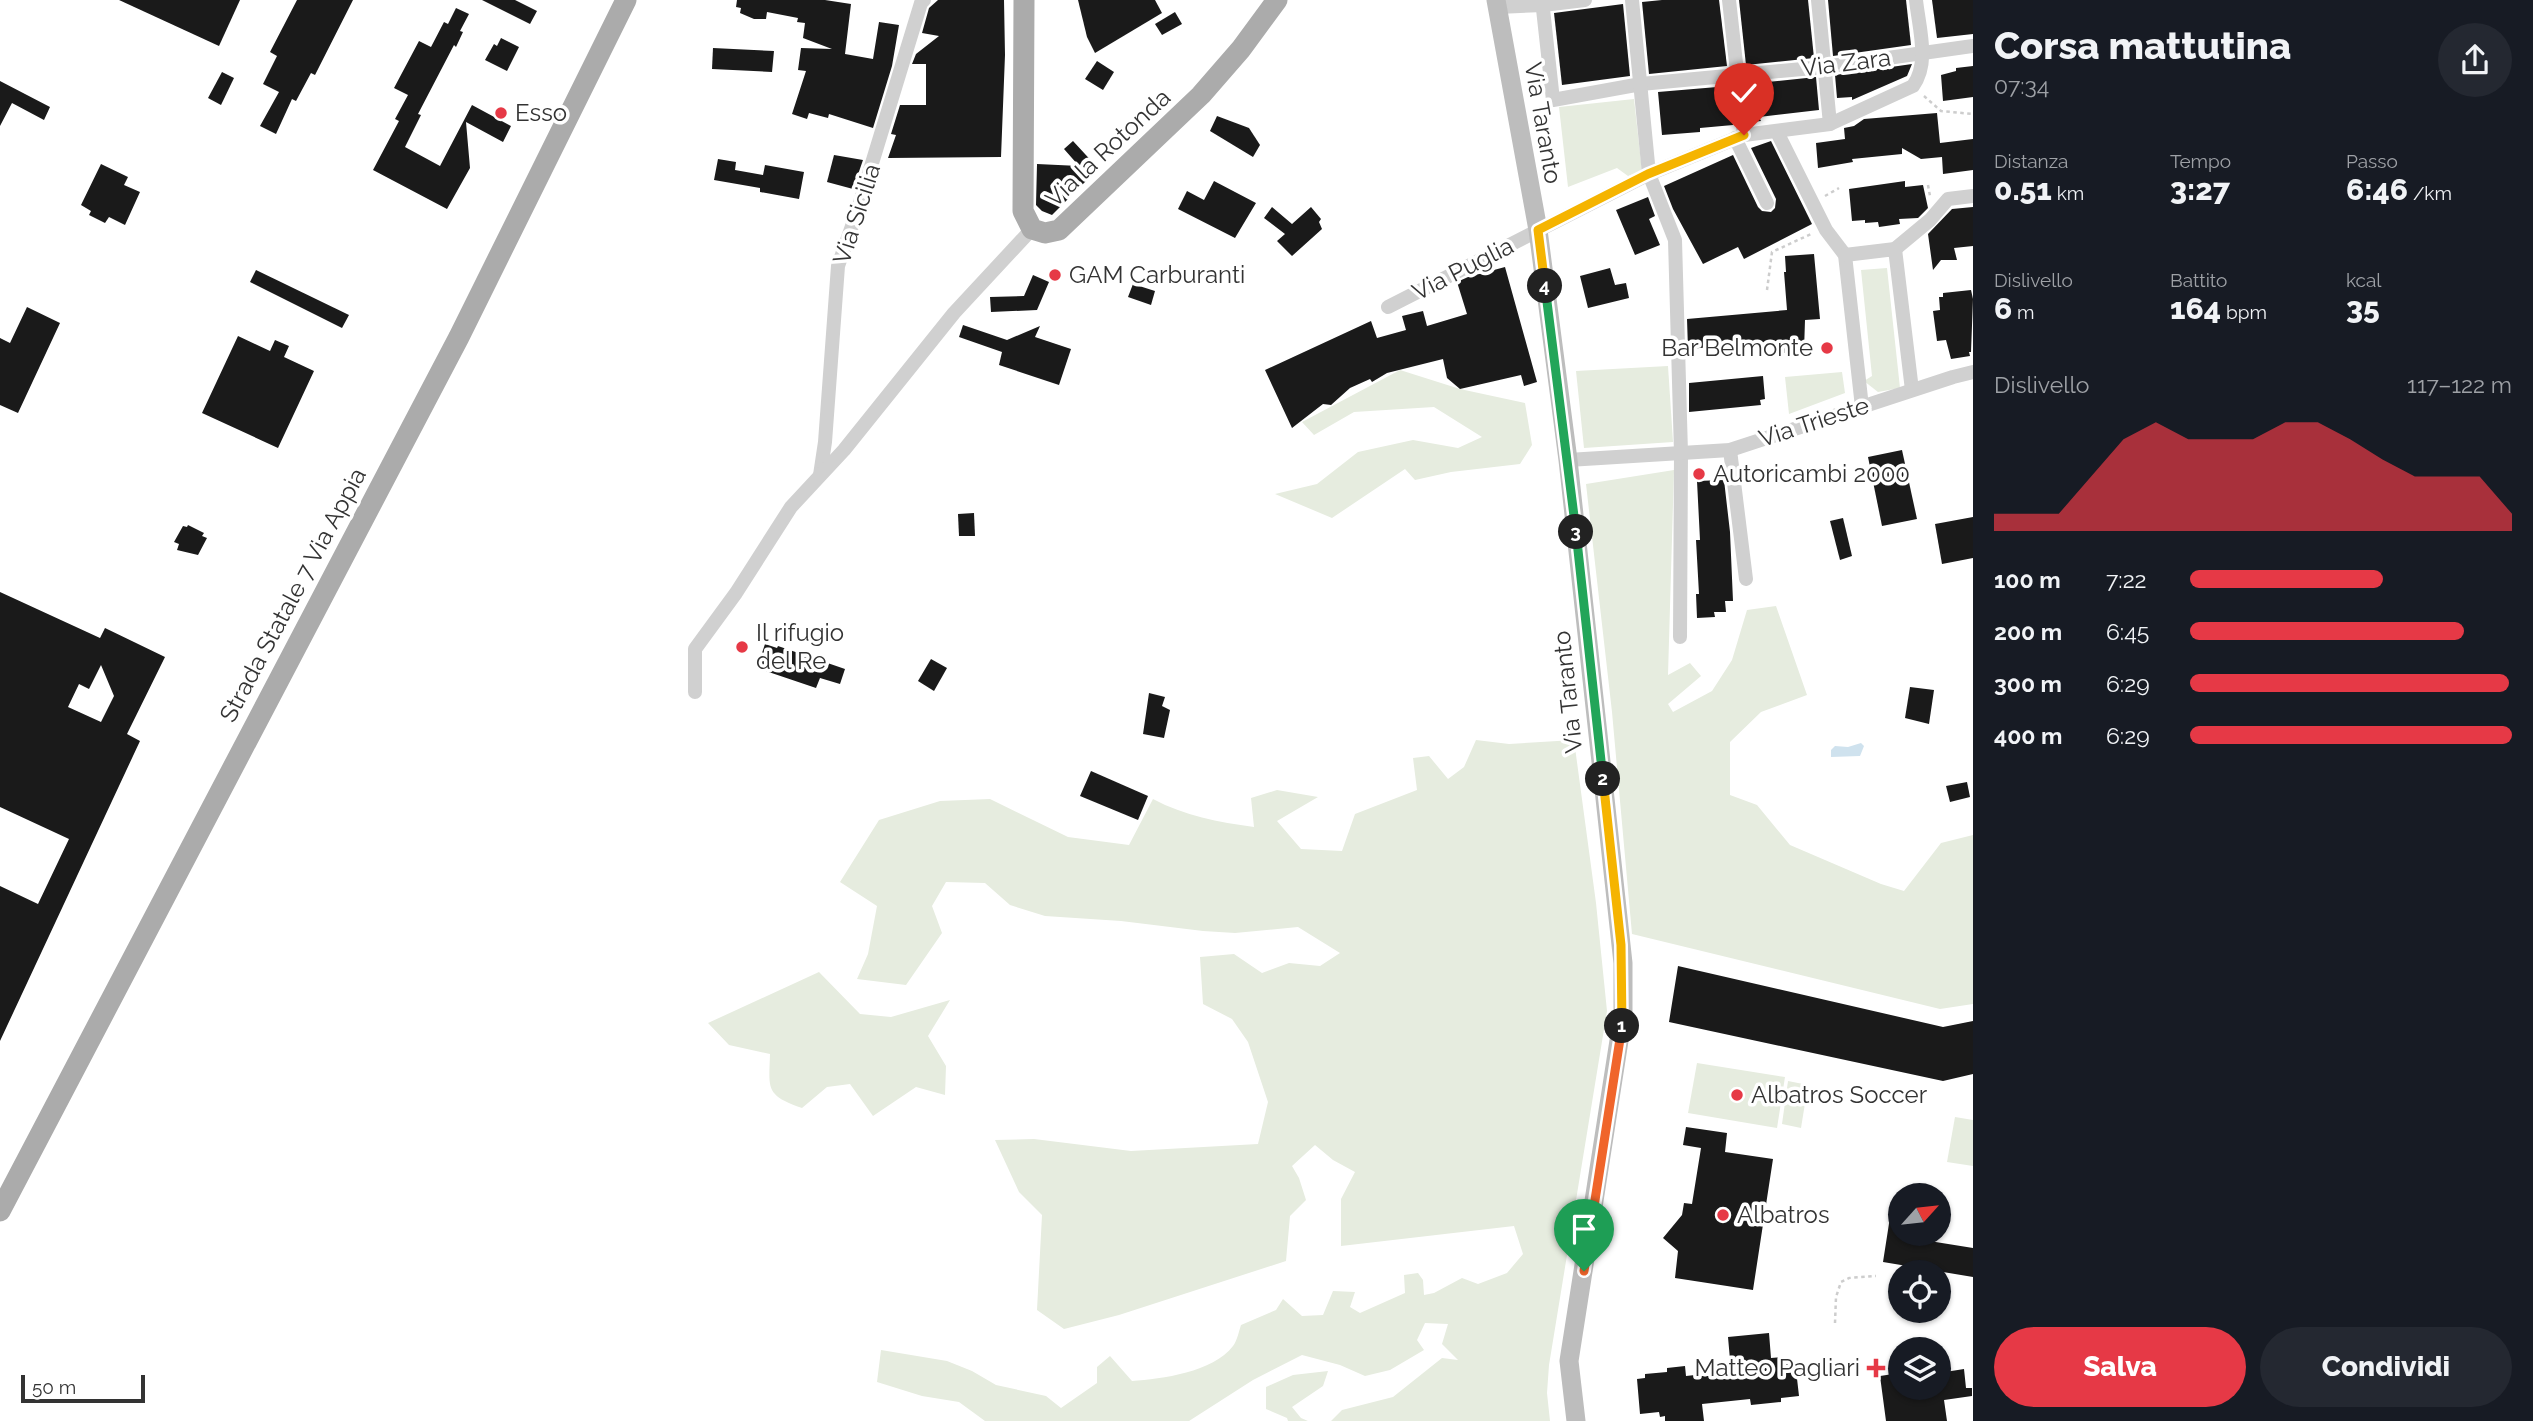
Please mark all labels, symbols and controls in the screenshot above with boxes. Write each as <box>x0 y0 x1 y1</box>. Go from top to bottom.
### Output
text: Corsa mattutina <box>1994 23 2291 68</box>
button: share <box>2438 23 2512 97</box>
street label: Via Zara <box>1799 43 1893 82</box>
street label: Via Taranto <box>1519 60 1568 186</box>
pin <box>1714 63 1774 135</box>
text: 07:34 <box>1994 72 2049 99</box>
icon: check <box>1725 74 1763 112</box>
street label: Via la Rotonda <box>1039 82 1176 213</box>
place label: Esso <box>515 98 567 127</box>
marker: Esso <box>493 105 509 121</box>
text: Distanza <box>1994 150 2068 172</box>
text: Tempo <box>2170 150 2231 172</box>
text: Passo <box>2346 150 2398 172</box>
street label: Via Sicilia <box>827 160 886 268</box>
text: 0.51 <box>1994 172 2052 207</box>
text: 3:27 <box>2170 172 2230 207</box>
text: 6:46 <box>2346 172 2408 207</box>
text: km <box>2052 182 2084 204</box>
text: /km <box>2408 182 2452 204</box>
street label: Via Puglia <box>1407 231 1518 306</box>
place label: GAM Carburanti <box>1069 260 1245 289</box>
marker: GAM Carburanti <box>1047 267 1063 283</box>
pin: 4 <box>1528 268 1562 304</box>
text: Dislivello <box>1994 269 2073 291</box>
text: Battito <box>2170 269 2227 291</box>
text: kcal <box>2346 269 2382 291</box>
text: 4 <box>1539 274 1550 296</box>
text: 6 <box>1994 291 2012 326</box>
text: 164 <box>2170 291 2221 326</box>
text: 35 <box>2346 291 2380 326</box>
text: m <box>2012 301 2035 323</box>
text: bpm <box>2221 301 2267 323</box>
place label: Bar Belmonte <box>1661 333 1813 362</box>
marker: Bar Belmonte <box>1819 340 1835 356</box>
text: Dislivello <box>1994 371 2089 398</box>
text: 117–122 m <box>2407 371 2512 398</box>
street label: Via Trieste <box>1755 390 1872 453</box>
place label: Autoricambi 2000 <box>1713 459 1910 488</box>
street label: Strada Statale 7 Via Appia <box>213 463 372 727</box>
marker: Autoricambi 2000 <box>1691 466 1707 482</box>
pin: 3 <box>1558 514 1594 550</box>
text: 3 <box>1570 520 1581 542</box>
text: 100 m <box>1994 566 2061 593</box>
text: 7:22 <box>2106 566 2147 593</box>
place label: Il rifugio del Re <box>756 618 844 675</box>
text: 200 m <box>1994 618 2062 645</box>
text: 6:45 <box>2106 618 2149 645</box>
street label: Via Taranto <box>1547 630 1588 755</box>
marker: Il rifugio del Re <box>734 639 750 655</box>
text: 300 m <box>1994 670 2062 697</box>
text: 6:29 <box>2106 670 2150 697</box>
text: 400 m <box>1994 722 2062 749</box>
text: 6:29 <box>2106 722 2150 749</box>
pin: 2 <box>1586 762 1620 796</box>
text: 2 <box>1597 767 1608 789</box>
pin: 1 <box>1604 1009 1640 1044</box>
text: 1 <box>1617 1014 1626 1036</box>
place label: Albatros Soccer <box>1751 1080 1928 1109</box>
marker: Albatros Soccer <box>1729 1087 1745 1103</box>
north arrow <box>1888 1183 1951 1246</box>
map controls <box>1888 1183 1951 1400</box>
pin <box>1554 1199 1614 1271</box>
place label: Albatros <box>1737 1200 1830 1229</box>
marker: Albatros <box>1715 1207 1731 1223</box>
icon: arrive <box>1565 1210 1603 1248</box>
button: locate <box>1888 1260 1951 1323</box>
button: Salva <box>1994 1327 2246 1407</box>
button: Condividi <box>2260 1327 2512 1407</box>
button: layers <box>1888 1337 1951 1400</box>
place label: Matteo Pagliari <box>1695 1353 1860 1382</box>
marker: Matteo Pagliari <box>1866 1358 1886 1378</box>
scale bar <box>21 1372 145 1404</box>
text: 50 m <box>32 1376 76 1398</box>

